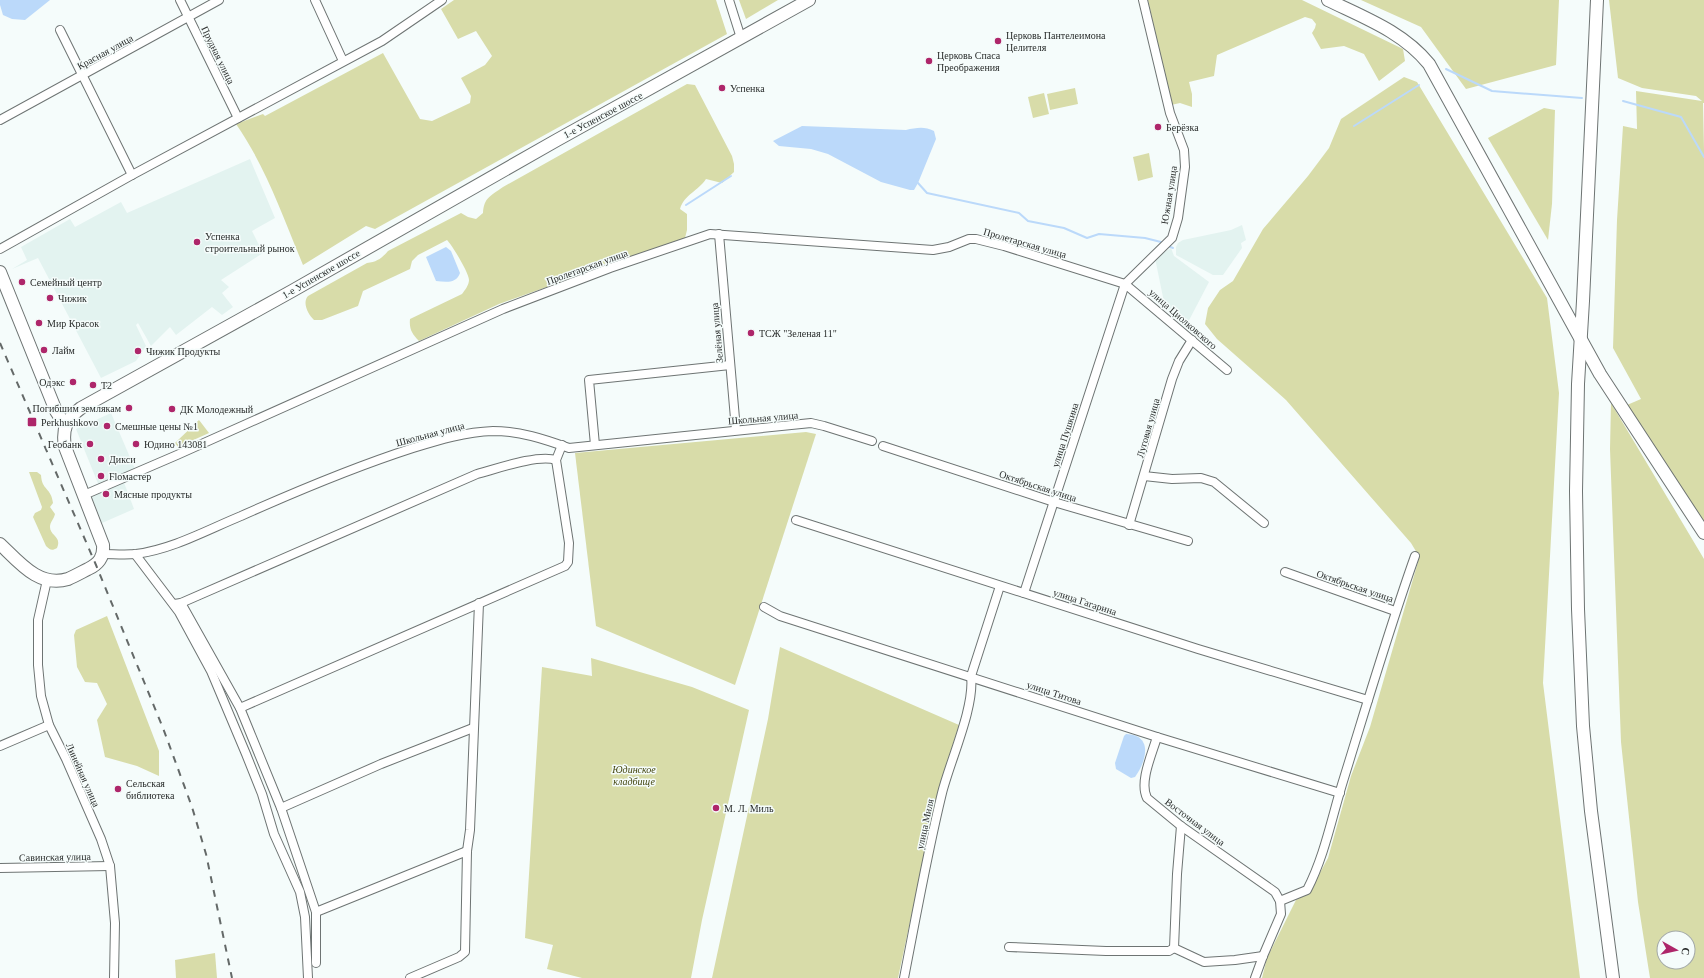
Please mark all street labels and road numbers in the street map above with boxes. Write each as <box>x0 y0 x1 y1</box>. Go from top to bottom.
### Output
street label: Прудная улица <box>199 24 237 86</box>
street label: Красная улица <box>75 32 135 72</box>
street label: 1-е Успенское шоссе <box>562 89 645 141</box>
street label: Южная улица <box>1159 165 1179 225</box>
street label: Пролетарская улица <box>982 226 1068 260</box>
street label: 1-е Успенское шоссе <box>280 247 362 301</box>
street label: Пролетарская улица <box>545 247 630 287</box>
street label: улица Циолковского <box>1147 287 1219 351</box>
street label: Зелёная улица <box>709 302 725 364</box>
street label: Луговая улица <box>1134 397 1162 459</box>
street label: улица Пушкина <box>1049 401 1081 469</box>
street label: Школьная улица <box>727 409 799 427</box>
street label: Школьная улица <box>395 419 466 448</box>
street label: Октябрьская улица <box>998 468 1079 504</box>
street label: Октябрьская улица <box>1315 568 1396 605</box>
street label: улица Гагарина <box>1052 587 1119 618</box>
street label: улица Титова <box>1025 679 1083 707</box>
street label: Линейная улица <box>64 741 102 809</box>
street label: Восточная улица <box>1163 796 1227 848</box>
street label: улица Миля <box>914 798 936 850</box>
street label: Савинская улица <box>19 851 92 863</box>

